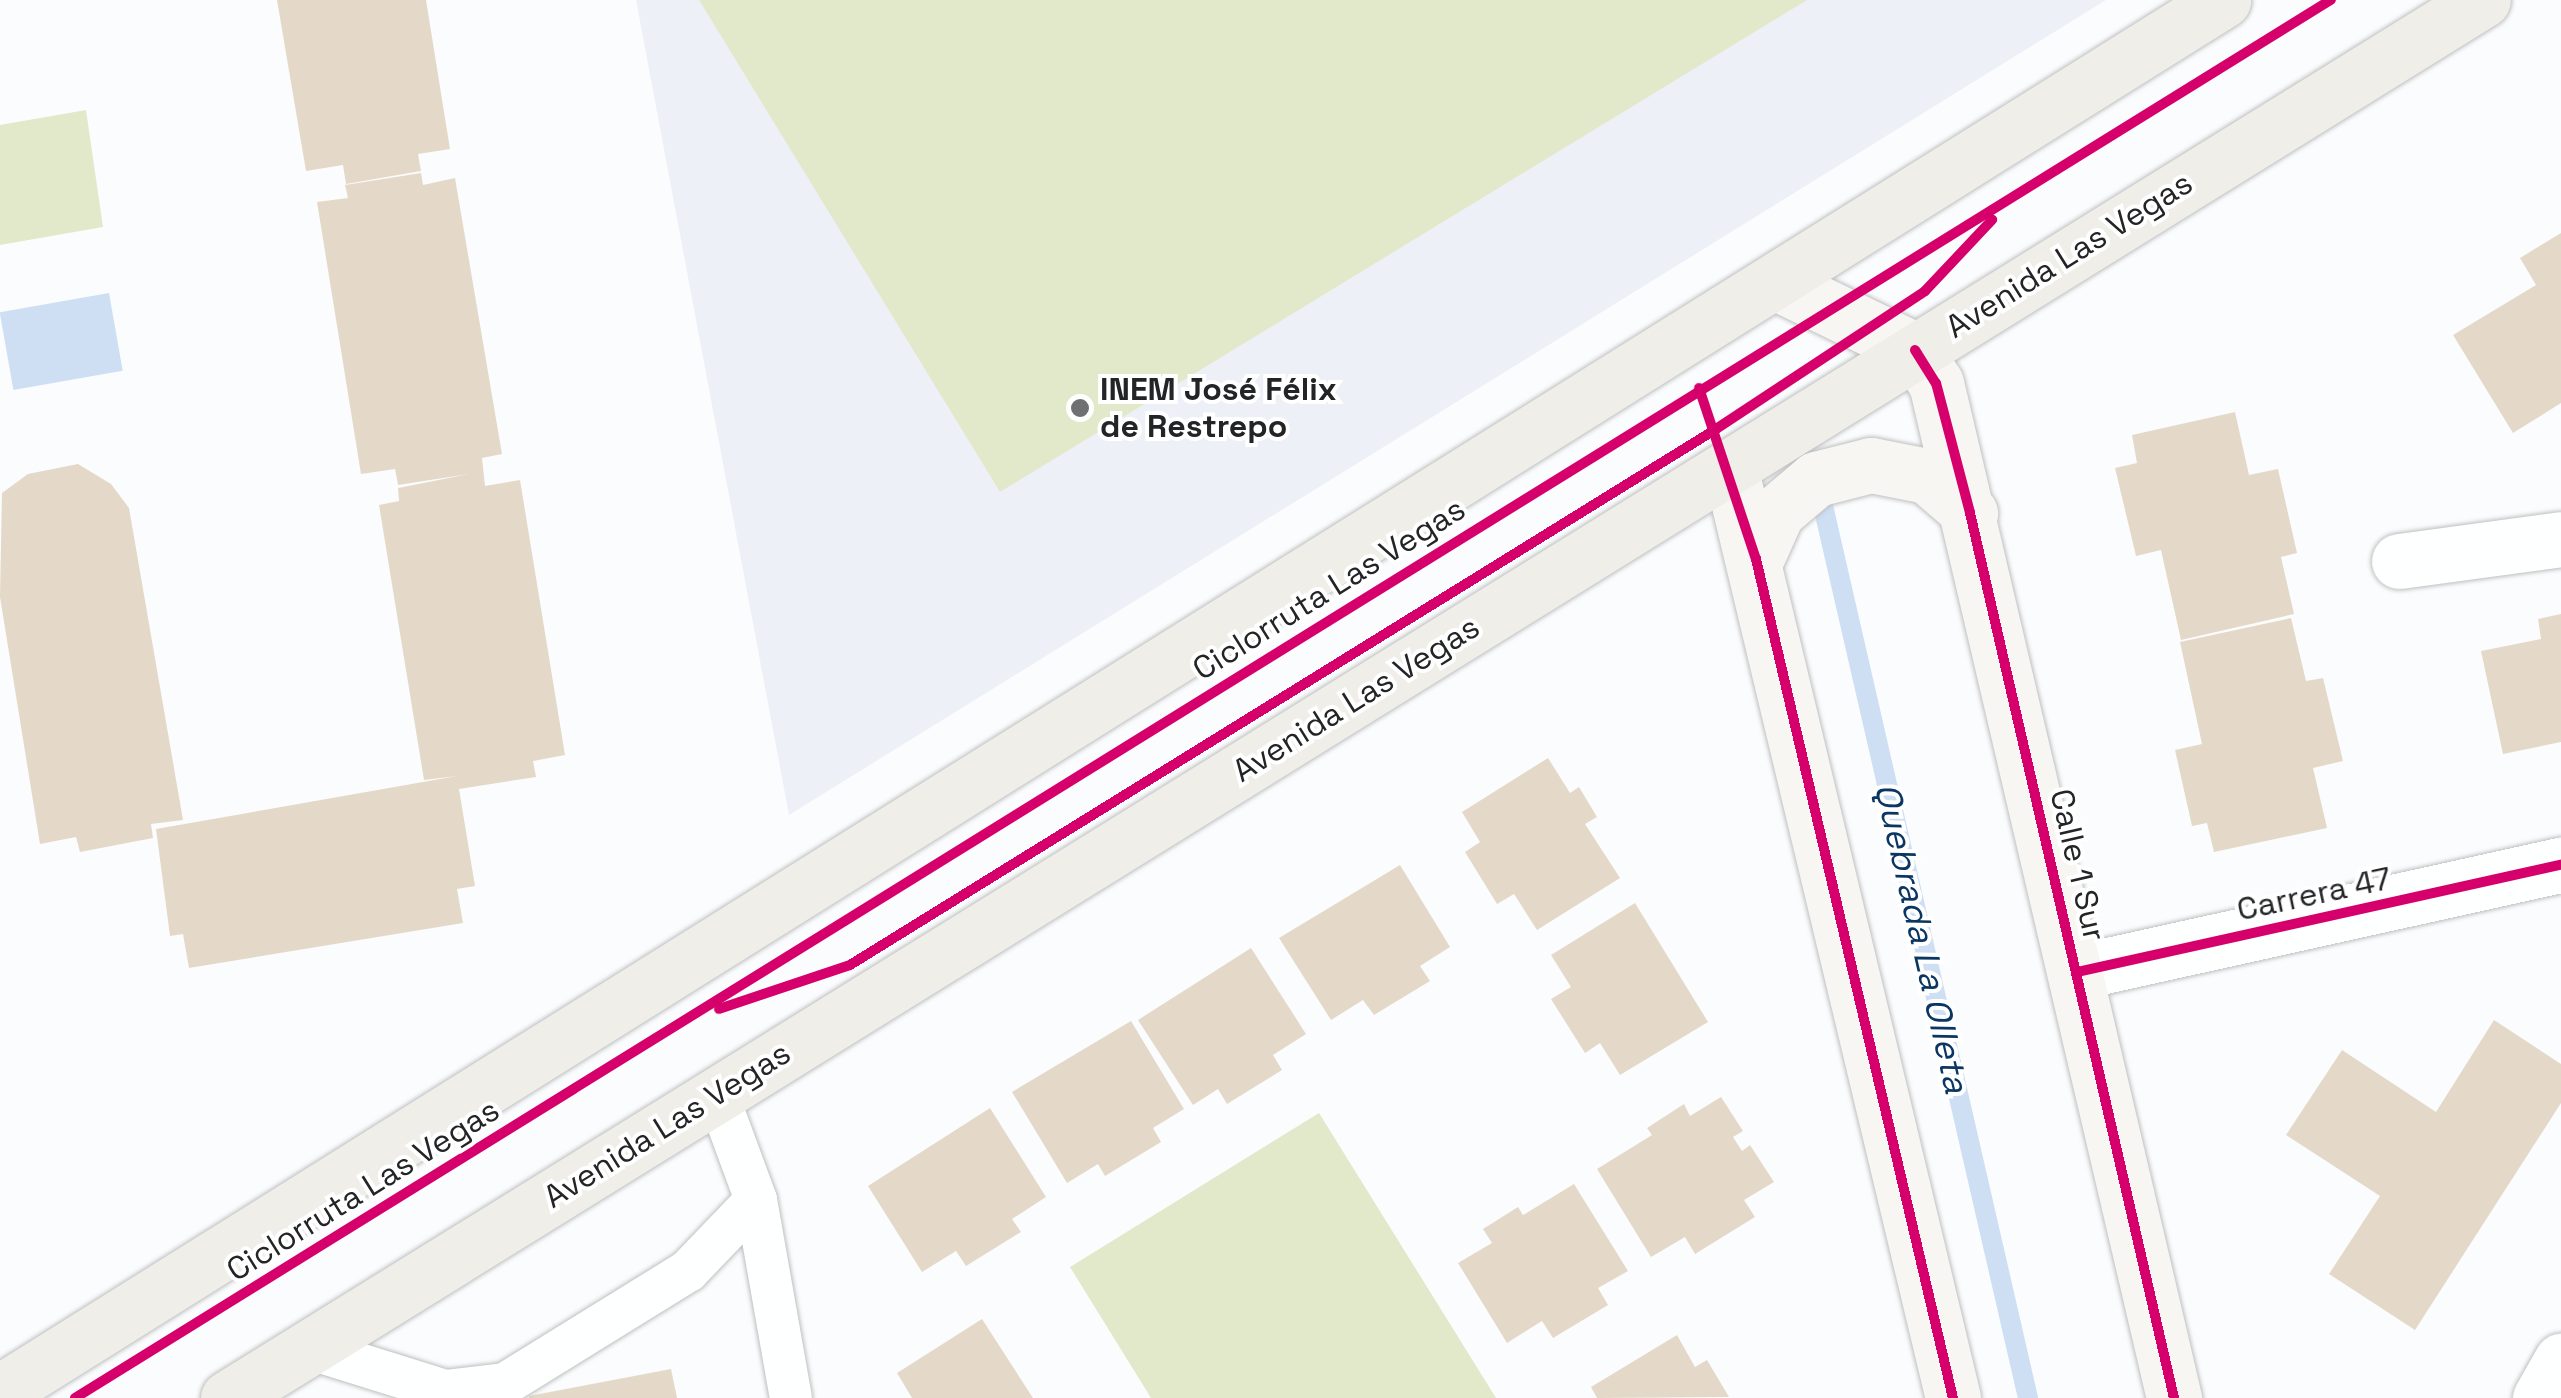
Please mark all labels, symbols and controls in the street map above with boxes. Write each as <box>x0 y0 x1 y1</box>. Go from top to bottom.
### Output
street label: Avenida Las Vegas <box>1938 163 2200 347</box>
place label: INEM José Félix de Restrepo <box>1100 371 1337 446</box>
marker: INEM José Félix de Restrepo <box>1069 397 1091 419</box>
street label: Ciclorruta Las Vegas <box>1186 489 1472 689</box>
street label: Avenida Las Vegas <box>1225 607 1487 791</box>
water label: Quebrada La Olleta <box>1866 779 1978 1097</box>
street label: Calle 1 Sur <box>2042 785 2114 945</box>
street label: Carrera 47 <box>2233 859 2395 929</box>
street label: Avenida Las Vegas <box>536 1033 798 1217</box>
street label: Ciclorruta Las Vegas <box>220 1090 506 1290</box>

